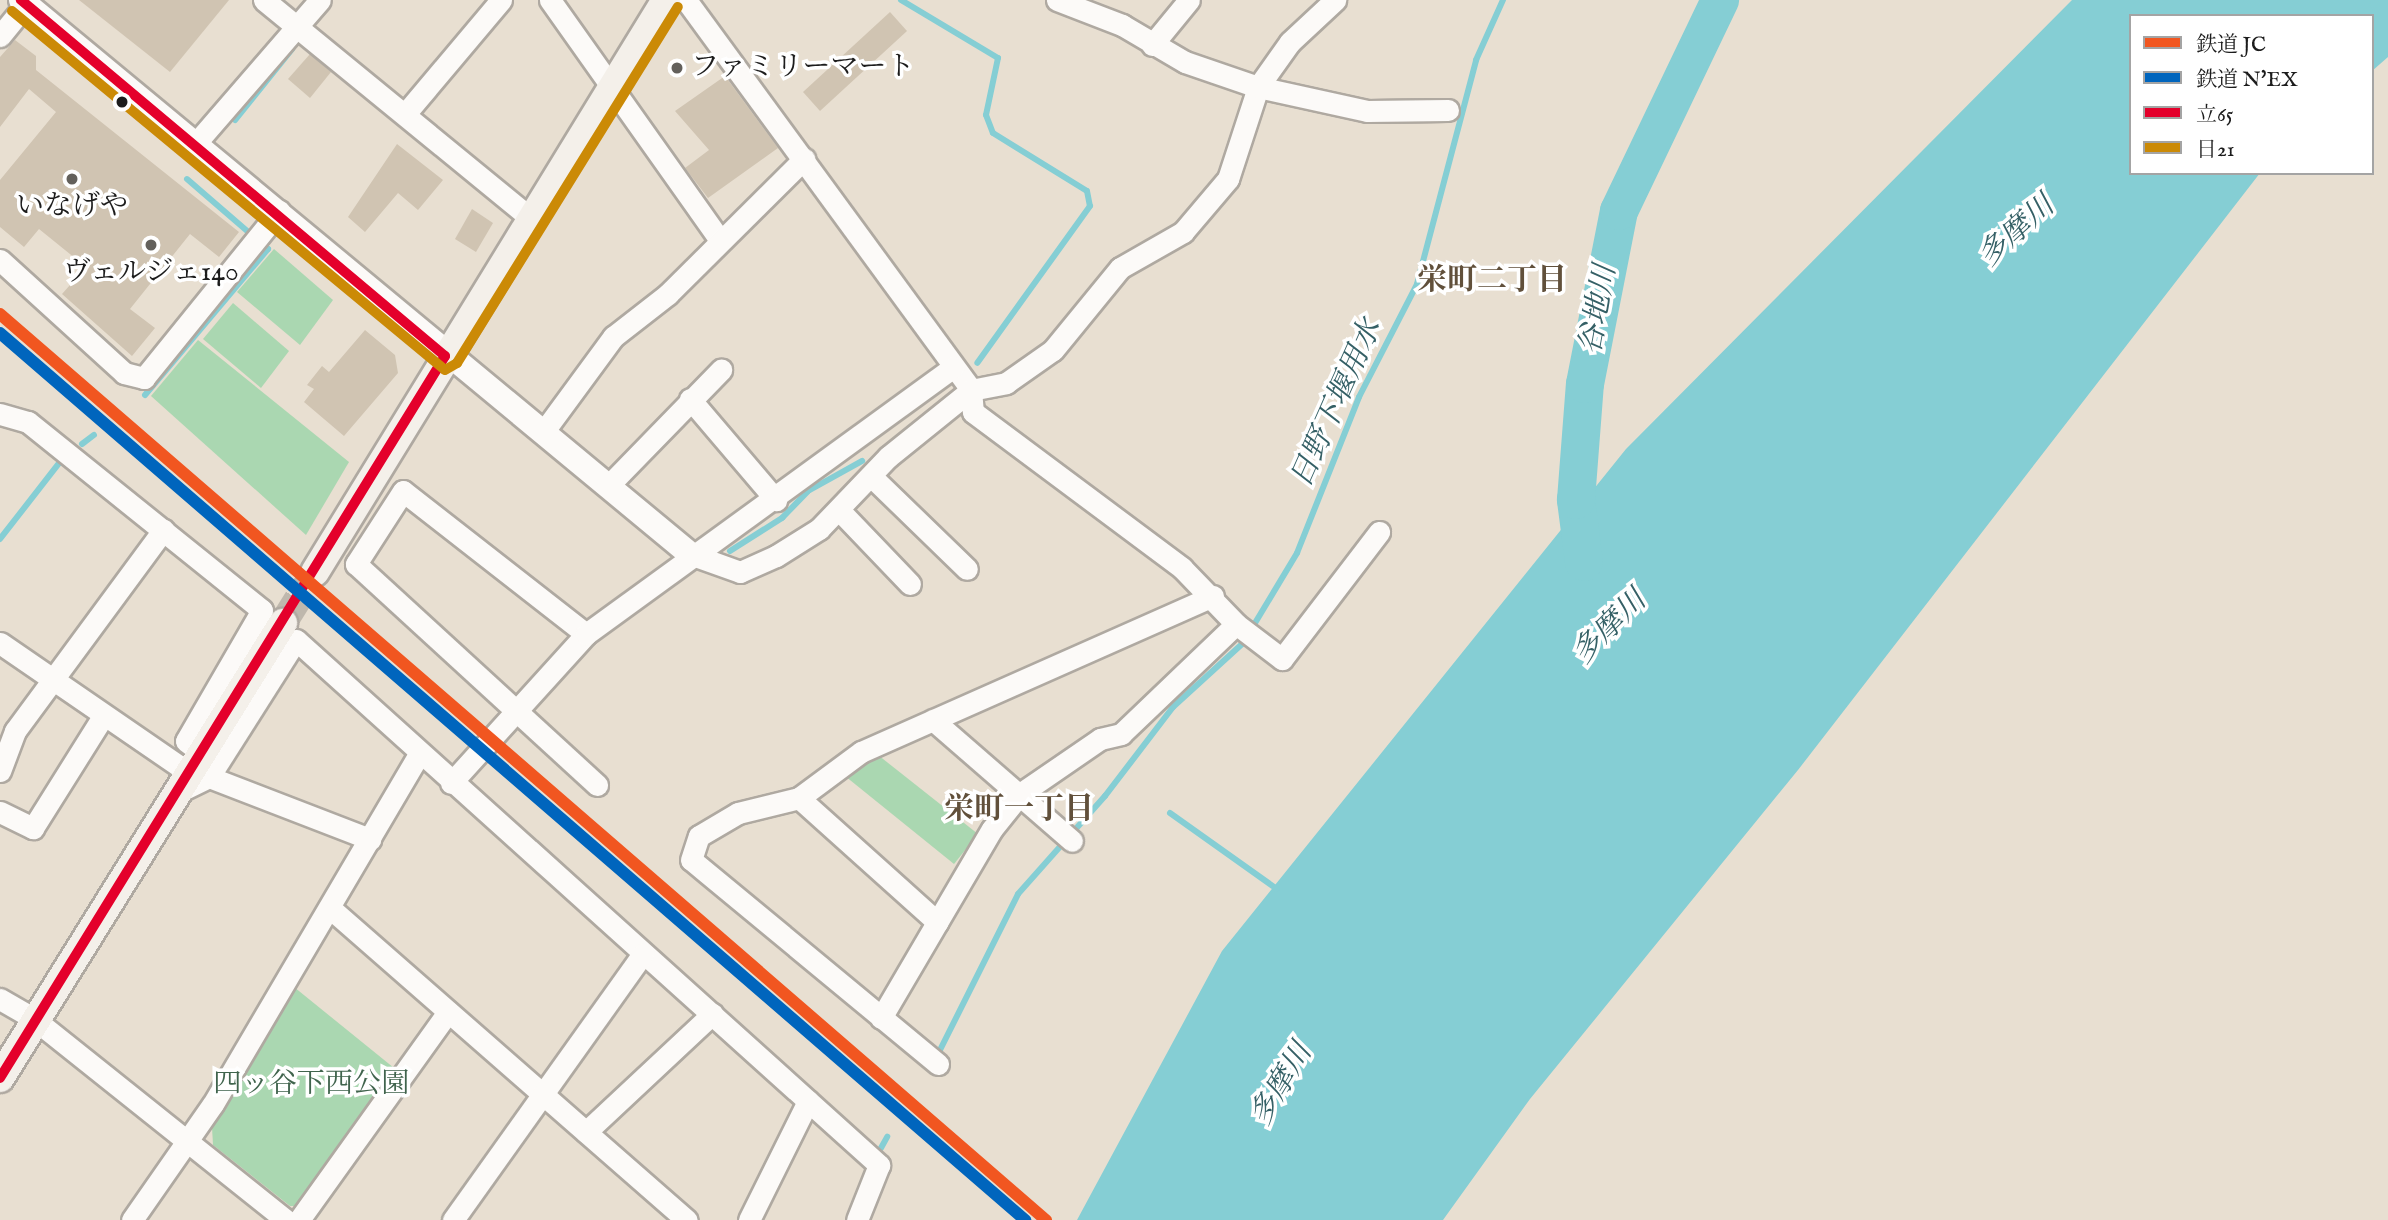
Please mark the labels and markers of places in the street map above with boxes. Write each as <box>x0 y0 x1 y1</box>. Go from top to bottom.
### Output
place label: ファミリーマート <box>691 51 915 85</box>
marker: ファミリーマート <box>669 60 685 76</box>
unlabelled marker <box>115 95 129 109</box>
marker: いなげや <box>64 171 80 187</box>
place label: いなげや <box>16 190 128 224</box>
marker: ヴェルジェ140 <box>143 237 159 253</box>
place label: ヴェルジェ140 <box>62 256 240 290</box>

